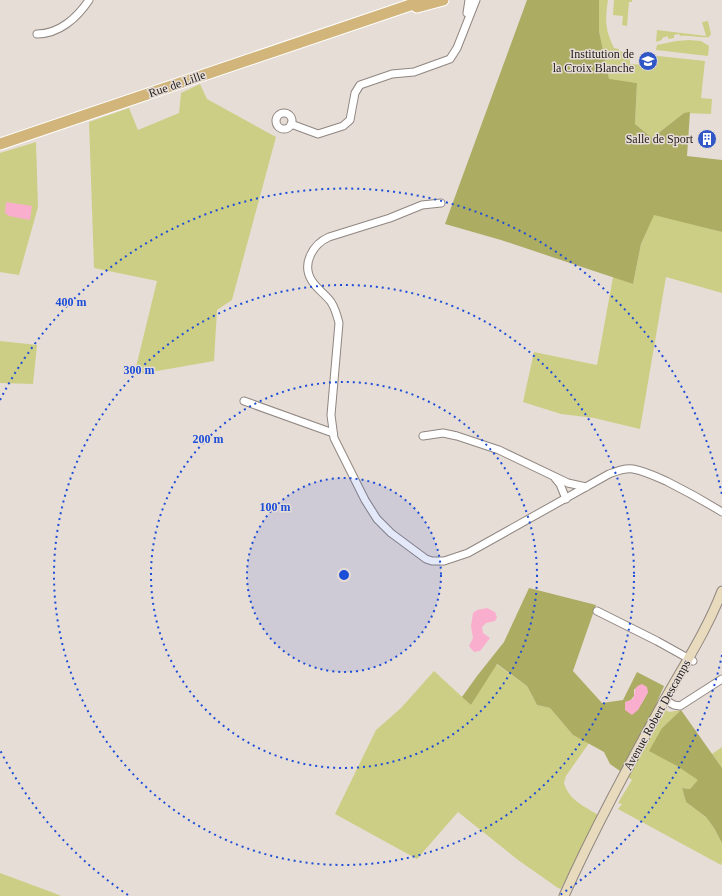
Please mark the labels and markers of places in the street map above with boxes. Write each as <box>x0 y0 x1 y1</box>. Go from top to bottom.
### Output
place label: Institution de la Croix Blanche <box>553 47 634 75</box>
school or university icon: Institution de la Croix Blanche <box>637 50 659 72</box>
building icon: Salle de Sport <box>696 128 718 150</box>
place label: Salle de Sport <box>626 132 694 146</box>
centre of rings <box>337 568 351 582</box>

